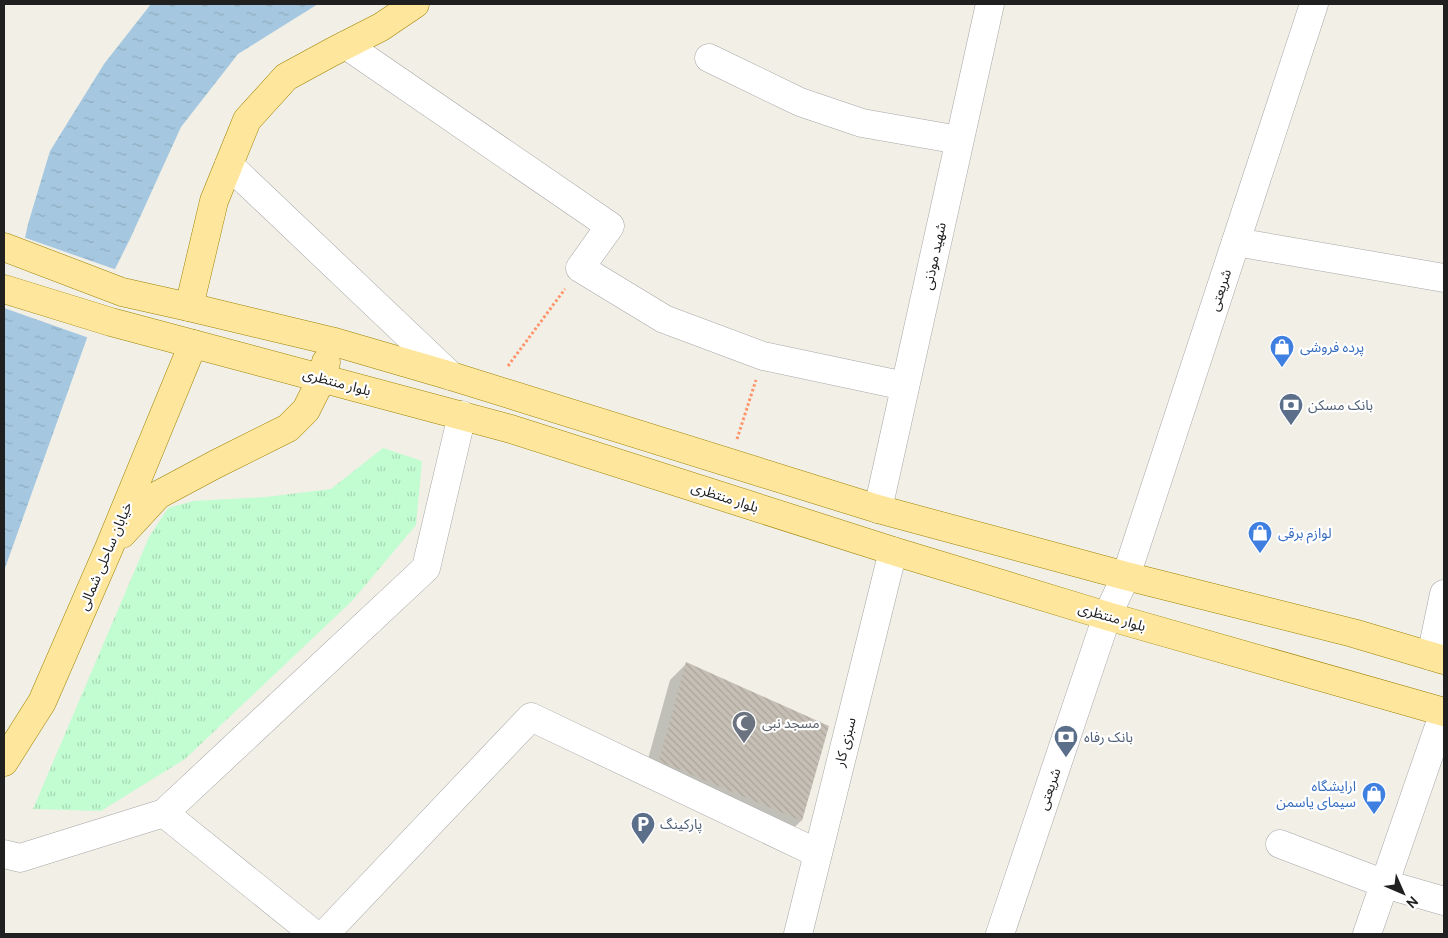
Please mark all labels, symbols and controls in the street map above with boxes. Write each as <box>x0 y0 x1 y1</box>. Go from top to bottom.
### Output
street label: شهید موذنی <box>918 221 950 291</box>
street label: شریعتی <box>1205 267 1235 313</box>
shop icon: پرده فروشی <box>1269 334 1295 368</box>
place label: پرده فروشی <box>1300 338 1364 357</box>
street label: بلوار منتظری <box>301 364 373 400</box>
bank icon: بانک مسکن <box>1278 392 1304 426</box>
place label: بانک مسکن <box>1308 396 1373 414</box>
street label: بلوار منتظری <box>689 478 761 516</box>
street label: خیابان ساحلی شمالی <box>74 499 136 613</box>
shop icon: لوازم برقی <box>1247 520 1273 554</box>
place label: لوازم برقی <box>1278 524 1332 544</box>
street label: بلوار منتظری <box>1076 599 1148 635</box>
mosque icon: مسجد نبی <box>731 710 757 744</box>
place label: مسجد نبی <box>762 714 820 732</box>
street label: سبزی کار <box>830 715 860 769</box>
bank icon: بانک رفاه <box>1053 724 1079 758</box>
place label: بانک رفاه <box>1084 728 1133 746</box>
street label: شریعتی <box>1033 766 1065 812</box>
place label: ارایشگاه سیمای یاسمن <box>1276 777 1356 811</box>
shop icon: ارایشگاه سیمای یاسمن <box>1361 781 1387 815</box>
parking icon: پارکینگ <box>630 811 656 845</box>
place label: پارکینگ <box>660 815 702 834</box>
north arrow <box>1378 868 1428 918</box>
text: N <box>1402 892 1422 912</box>

